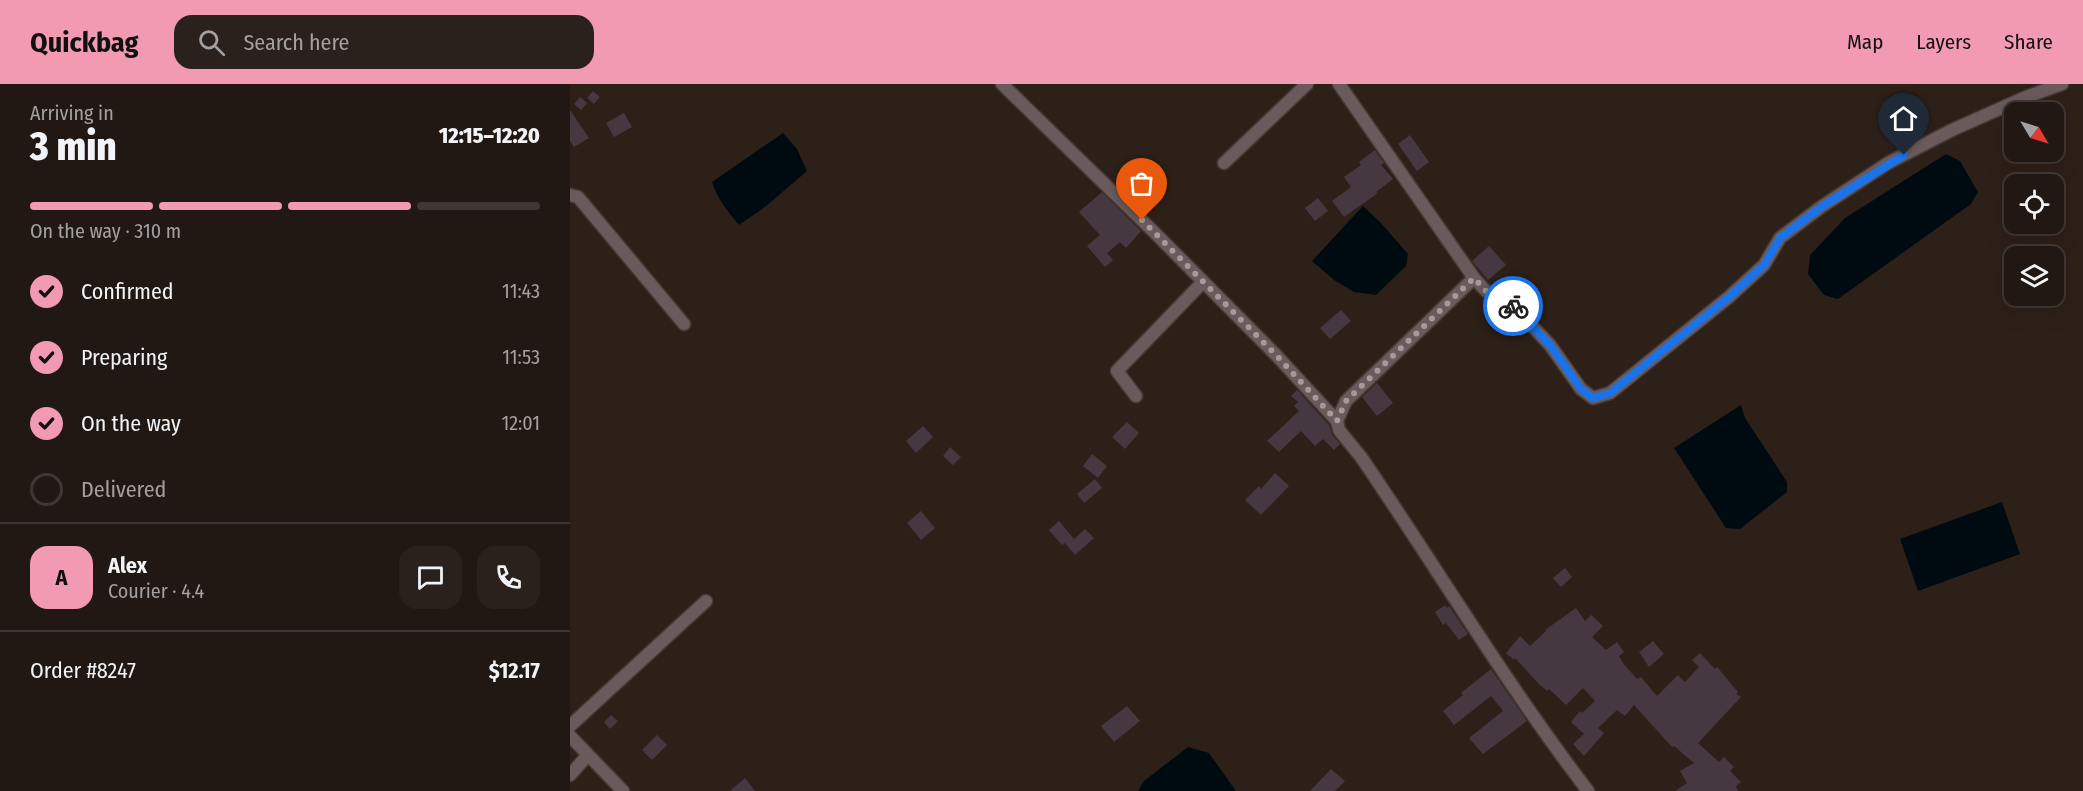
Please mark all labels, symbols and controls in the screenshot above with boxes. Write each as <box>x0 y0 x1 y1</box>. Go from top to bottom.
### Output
search box <box>174 15 594 69</box>
text: Quickbag <box>30 26 138 59</box>
icon: search <box>195 26 228 59</box>
text: Search here <box>243 29 349 56</box>
text: Map <box>1847 29 1883 55</box>
text: Layers <box>1916 29 1971 55</box>
text: Share <box>2004 29 2053 55</box>
pin <box>1878 93 1929 155</box>
text: Arriving in <box>30 101 114 125</box>
icon: home <box>1887 102 1920 135</box>
north arrow <box>2004 102 2064 162</box>
map controls <box>2004 102 2064 306</box>
text: 12:15–12:20 <box>439 122 540 149</box>
text: 3 min <box>30 124 117 170</box>
pin <box>1116 158 1167 220</box>
icon: bag <box>1125 167 1158 200</box>
button: locate <box>2004 174 2064 234</box>
text: On the way · 310 m <box>30 219 181 243</box>
button: layers <box>2004 246 2064 306</box>
icon: check <box>30 275 63 308</box>
courier <box>1483 276 1543 336</box>
text: Confirmed <box>81 278 174 305</box>
text: 11:43 <box>502 279 540 303</box>
icon: bike <box>1497 290 1530 323</box>
icon: check <box>30 341 63 374</box>
text: Preparing <box>81 344 167 371</box>
text: 11:53 <box>502 345 540 369</box>
icon: check <box>30 407 63 440</box>
text: On the way <box>81 410 181 437</box>
text: 12:01 <box>501 411 540 435</box>
text: Delivered <box>81 476 166 503</box>
button: chat <box>399 546 462 609</box>
button: phone <box>477 546 540 609</box>
text: Alex <box>108 552 147 579</box>
text: A <box>56 564 67 591</box>
text: Courier · 4.4 <box>108 579 204 603</box>
text: Order #8247 <box>30 657 136 684</box>
text: $12.17 <box>489 657 540 684</box>

